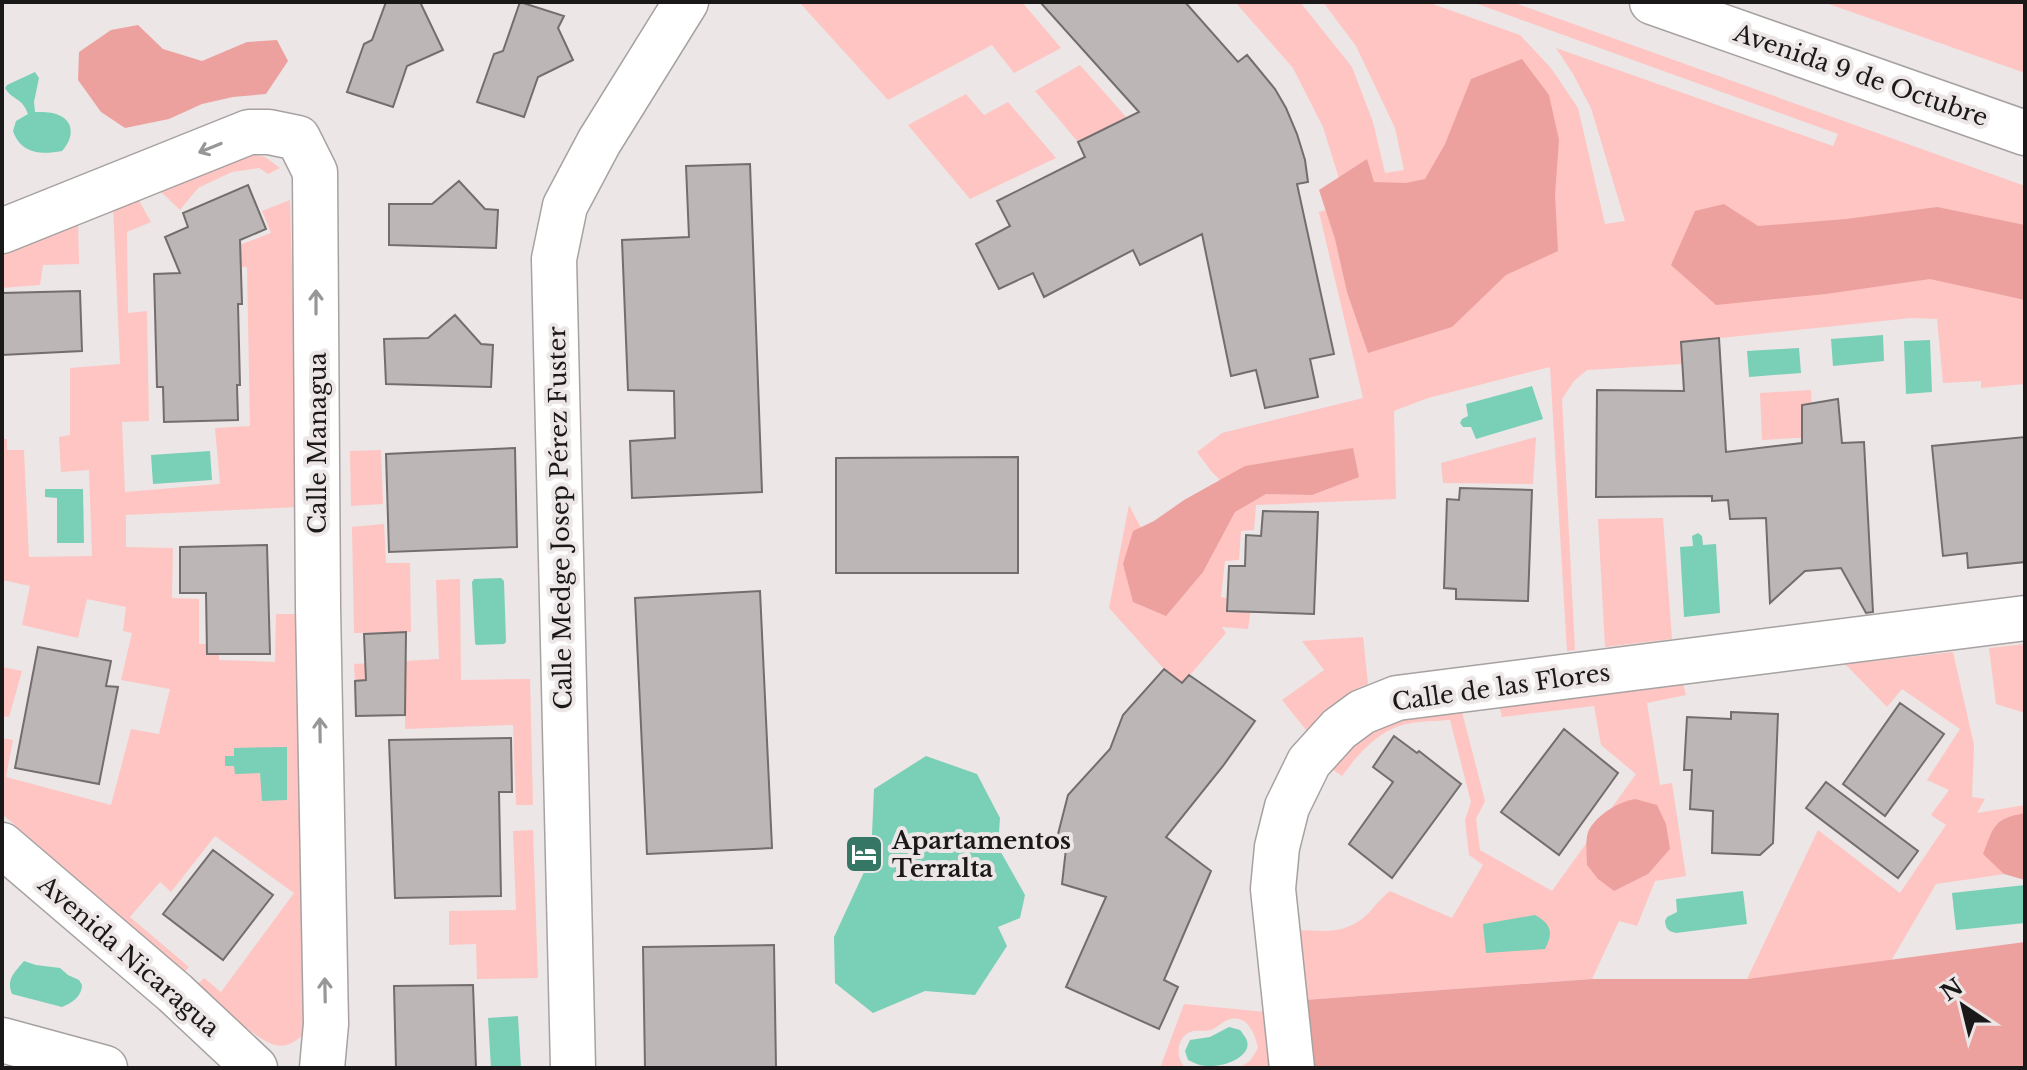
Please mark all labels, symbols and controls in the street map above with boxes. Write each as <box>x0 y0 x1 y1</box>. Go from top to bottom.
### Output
street label: Avenida 9 de Octubre <box>1729 18 1992 132</box>
one-way arrow <box>198 142 223 156</box>
one-way arrow <box>308 289 324 316</box>
street label: Calle Medge Josep Pérez Fuster <box>542 325 578 710</box>
street label: Calle Managua <box>303 351 332 534</box>
street label: Calle de las Flores <box>1390 657 1612 717</box>
one-way arrow <box>312 717 328 744</box>
place label: Apartamentos Terralta <box>891 826 1071 883</box>
hotel icon: Apartamentos Terralta <box>843 833 885 875</box>
street label: Avenida Nicaragua <box>32 869 226 1043</box>
north arrow <box>1923 966 2003 1046</box>
text: N <box>1936 973 1968 1007</box>
one-way arrow <box>317 977 333 1004</box>

